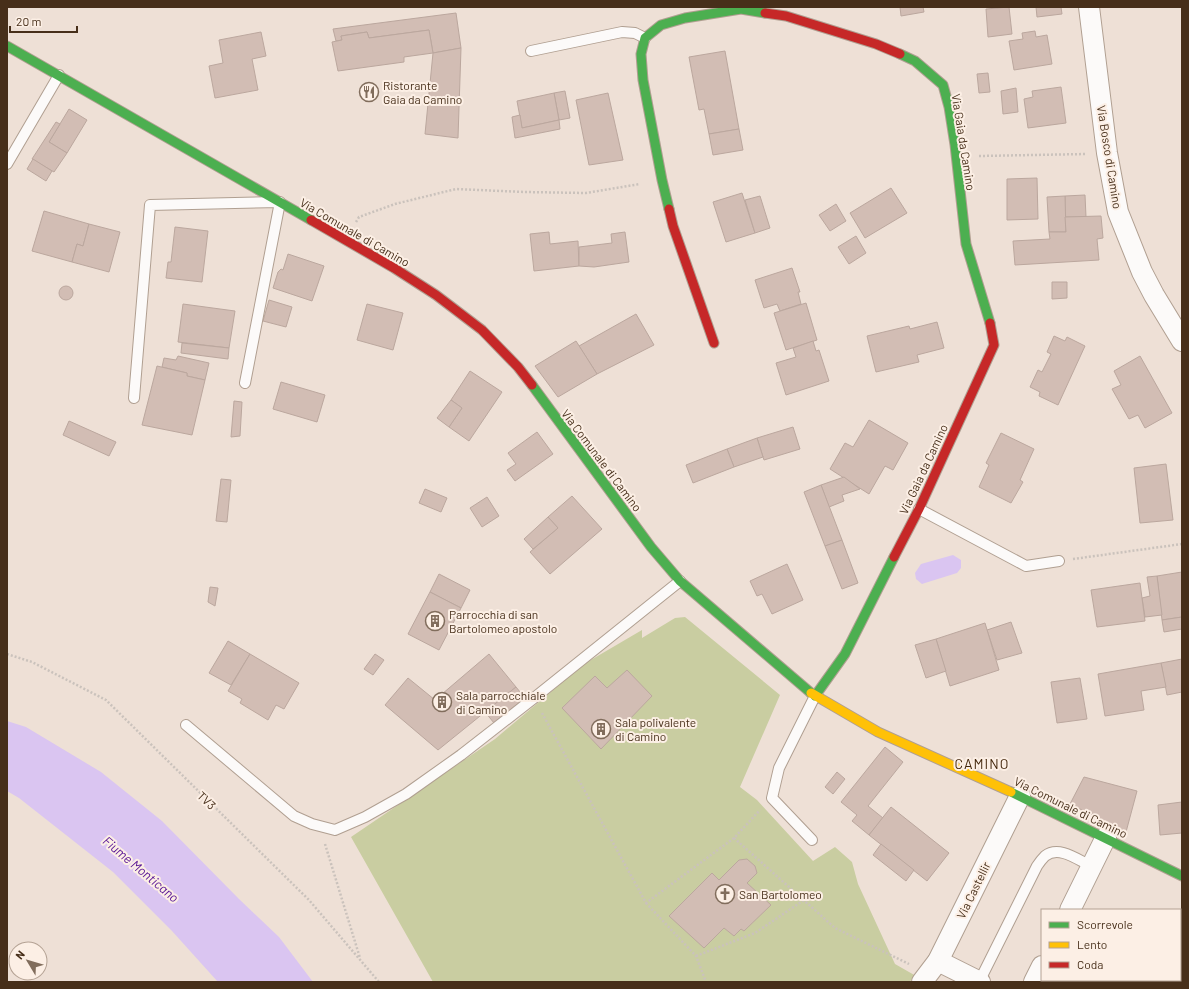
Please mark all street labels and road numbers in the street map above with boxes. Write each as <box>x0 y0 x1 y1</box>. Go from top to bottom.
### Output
street label: Via Gaia da Camino <box>949 93 979 191</box>
street label: Via Bosco di Camino <box>1095 104 1125 210</box>
street label: Via Comunale di Camino <box>298 195 412 269</box>
street label: Via Comunale di Camino <box>559 406 645 514</box>
street label: Via Gaia da Camino <box>896 422 950 516</box>
street label: Via Comunale di Camino <box>1012 773 1130 841</box>
street label: TV3 <box>195 788 219 812</box>
street label: Via Castellir <box>953 859 993 921</box>

